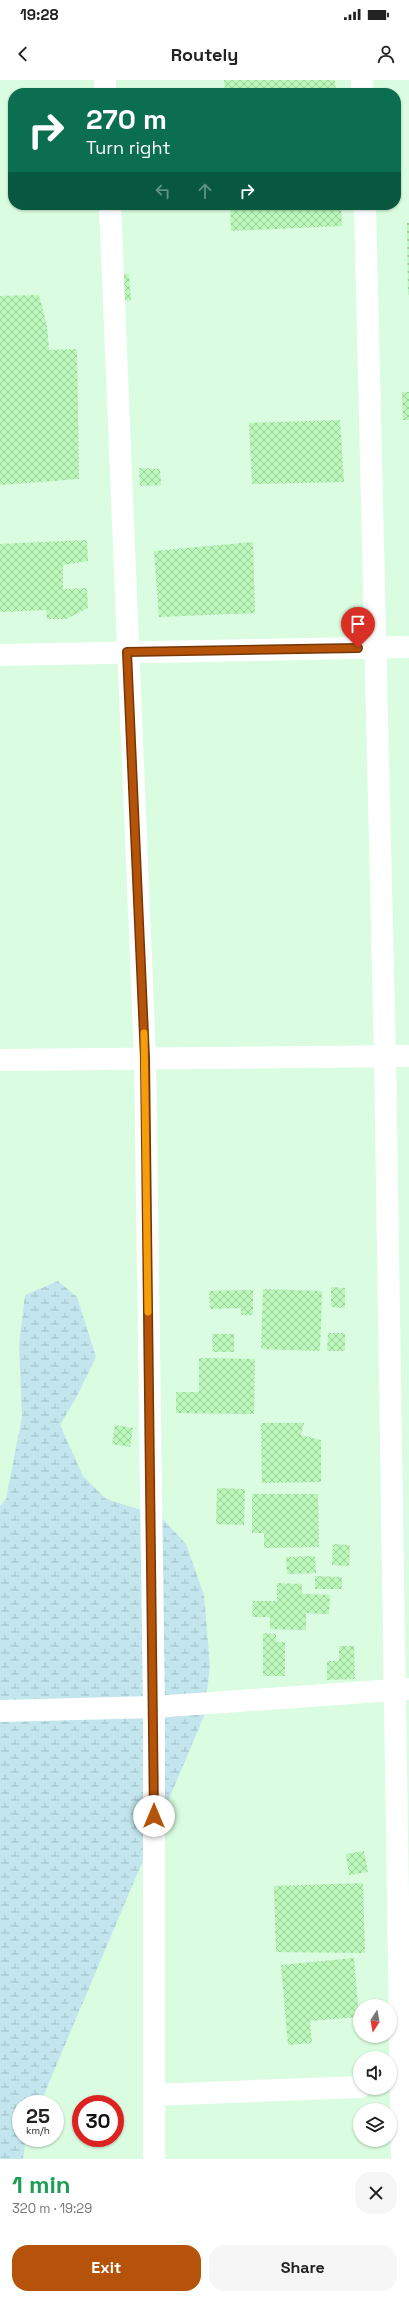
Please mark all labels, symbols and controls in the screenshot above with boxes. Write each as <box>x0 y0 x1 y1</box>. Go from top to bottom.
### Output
text: 19:28 <box>20 5 58 24</box>
icon: back <box>12 43 34 65</box>
text: Routely <box>171 43 238 66</box>
icon: person <box>375 43 397 65</box>
text: 270 m <box>86 101 167 137</box>
icon: right <box>20 104 72 156</box>
text: Turn right <box>86 136 170 159</box>
icon: left <box>152 180 174 202</box>
icon: ahead <box>194 180 216 202</box>
icon: right <box>236 180 258 202</box>
pin <box>341 607 375 648</box>
icon: arrive <box>347 613 369 635</box>
position arrow <box>133 1795 175 1837</box>
north arrow <box>353 1999 397 2043</box>
map controls <box>353 1999 397 2147</box>
button: sound <box>353 2051 397 2095</box>
speed limit sign: 30 <box>72 2095 124 2147</box>
text: 25 <box>26 2103 50 2129</box>
button: layers <box>353 2103 397 2147</box>
text: km/h <box>26 2124 50 2137</box>
text: 1 min <box>12 2169 71 2200</box>
button: close <box>355 2172 397 2214</box>
text: 320 m · 19:29 <box>12 2200 92 2217</box>
button: Exit <box>12 2245 201 2291</box>
button: Share <box>209 2245 397 2291</box>

